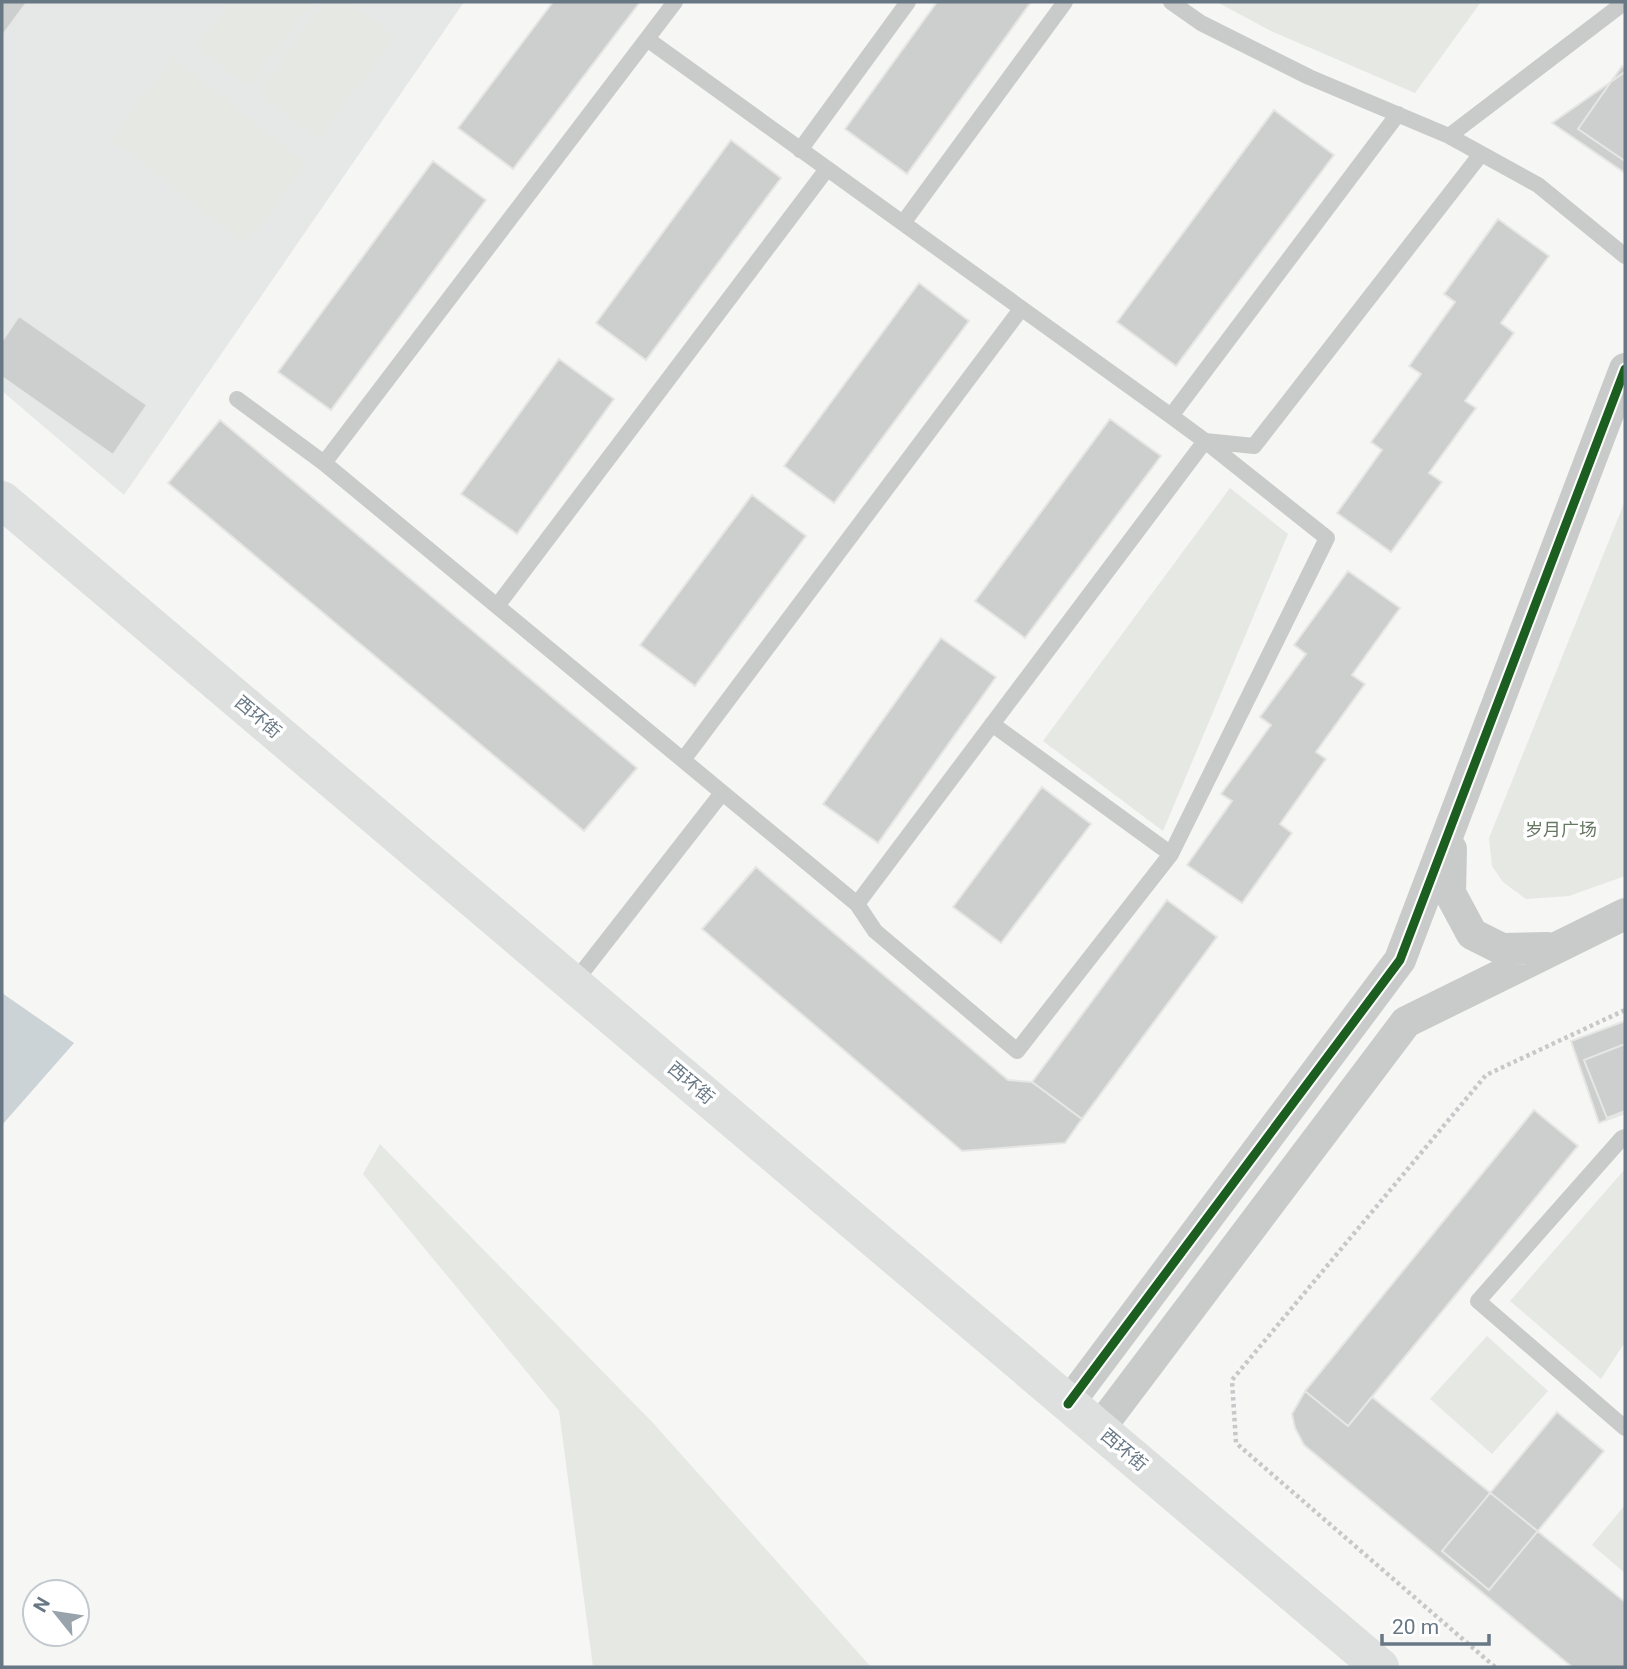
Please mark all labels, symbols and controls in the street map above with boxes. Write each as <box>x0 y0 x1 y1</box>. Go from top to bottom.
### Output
street label: 西环街 <box>231 691 286 742</box>
park label: 岁月广场 <box>1525 819 1597 840</box>
street label: 西环街 <box>664 1057 719 1108</box>
street label: 西环街 <box>1097 1424 1152 1475</box>
north arrow <box>21 1578 91 1648</box>
text: N <box>28 1593 55 1616</box>
scale bar <box>1382 1602 1489 1646</box>
text: 20 m <box>1392 1615 1439 1639</box>

